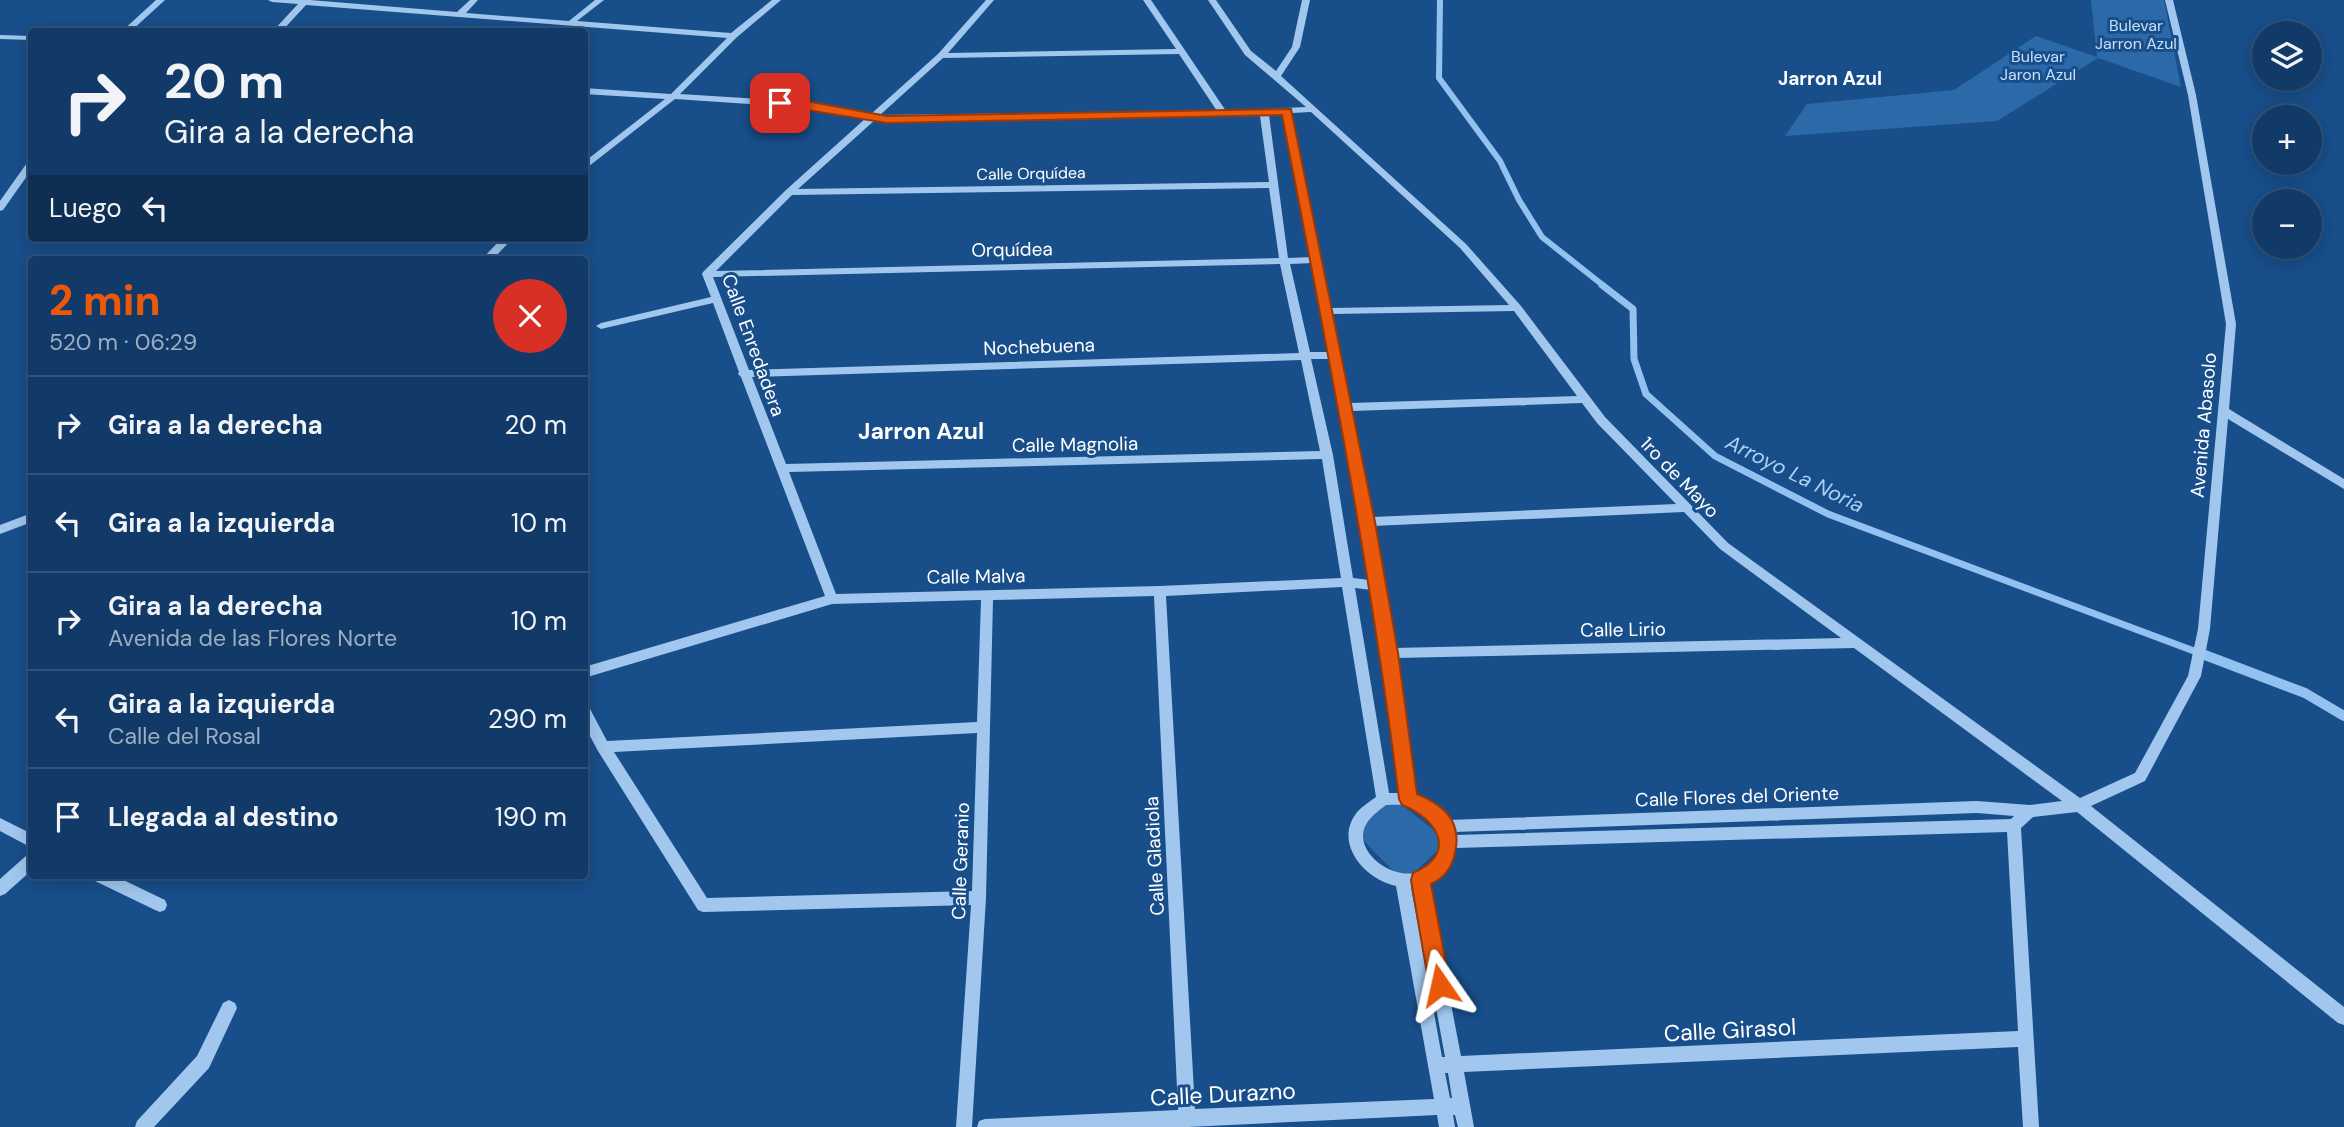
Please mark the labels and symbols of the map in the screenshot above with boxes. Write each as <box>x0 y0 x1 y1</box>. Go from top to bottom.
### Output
park label: Bulevar Jarron Azul <box>2095 15 2177 54</box>
park label: Bulevar Jaron Azul <box>2000 46 2076 85</box>
district label: Jarron Azul <box>1778 66 1882 91</box>
pin <box>750 73 810 133</box>
street label: Calle Orquídea <box>976 162 1086 185</box>
street label: Orquídea <box>971 236 1053 263</box>
street label: Calle Enredadera <box>716 271 791 420</box>
street label: Nochebuena <box>983 332 1095 361</box>
street label: Avenida Abasolo <box>2185 351 2222 499</box>
district label: Jarron Azul <box>858 416 984 446</box>
water label: Arroyo La Noria <box>1720 428 1869 520</box>
street label: Calle Magnolia <box>1012 431 1138 458</box>
street label: 1ro de Mayo <box>1635 431 1725 523</box>
street label: Calle Malva <box>926 563 1026 590</box>
street label: Calle Lirio <box>1580 616 1666 643</box>
street label: Calle Flores del Oriente <box>1635 780 1839 813</box>
street label: Calle Gladiola <box>1139 796 1170 916</box>
street label: Calle Geranio <box>946 802 975 920</box>
position arrow <box>1403 948 1477 1022</box>
street label: Calle Girasol <box>1663 1012 1797 1048</box>
street label: Calle Durazno <box>1149 1075 1297 1113</box>

